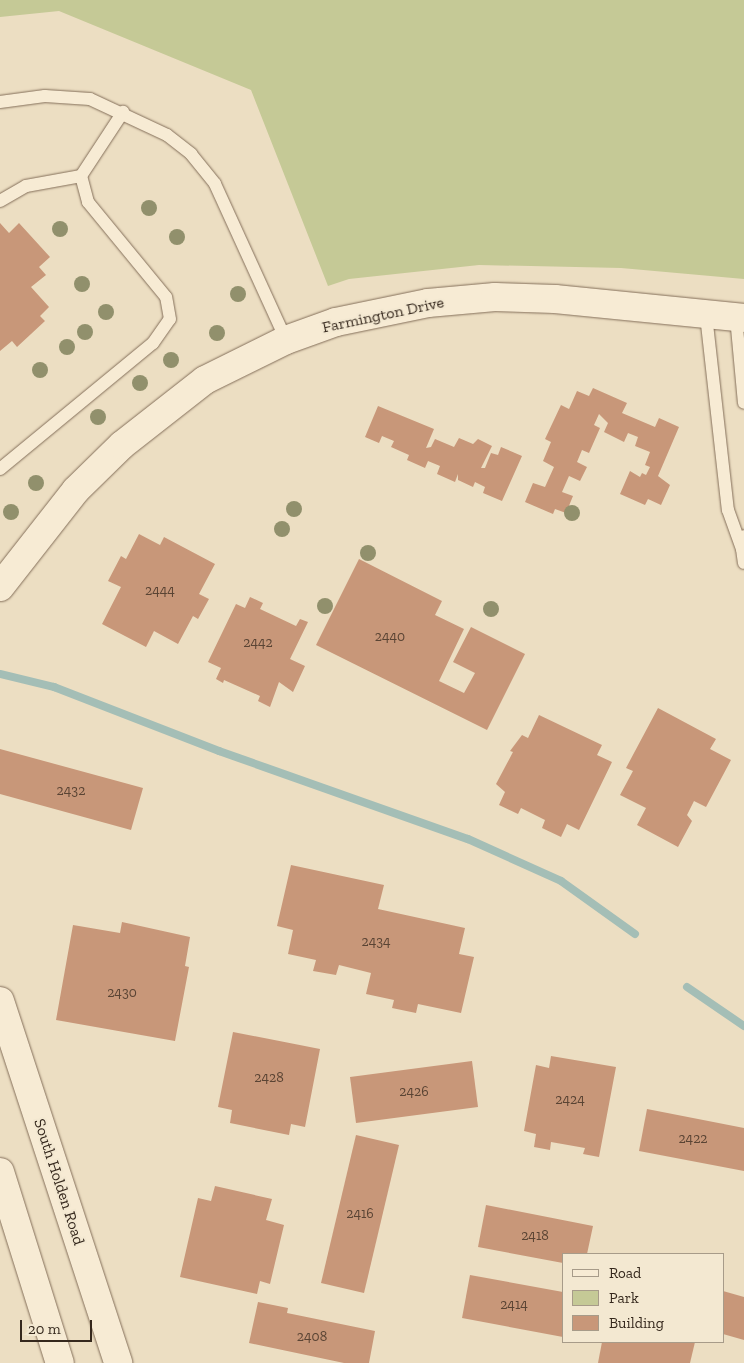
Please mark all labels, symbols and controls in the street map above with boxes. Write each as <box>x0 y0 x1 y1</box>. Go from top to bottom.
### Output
street label: Farmington Drive <box>320 293 446 337</box>
house number: 2444 <box>145 583 175 599</box>
house number: 2440 <box>375 629 405 645</box>
house number: 2442 <box>243 635 273 651</box>
house number: 2432 <box>57 783 85 799</box>
house number: 2434 <box>361 934 391 950</box>
house number: 2430 <box>107 985 137 1001</box>
house number: 2428 <box>254 1070 284 1086</box>
house number: 2426 <box>399 1084 429 1100</box>
house number: 2424 <box>555 1092 585 1108</box>
street label: South Holden Road <box>29 1116 89 1248</box>
house number: 2422 <box>678 1131 708 1147</box>
house number: 2416 <box>346 1206 374 1222</box>
house number: 2418 <box>521 1228 549 1244</box>
legend <box>562 1253 724 1343</box>
text: Road <box>609 1264 641 1282</box>
text: Park <box>609 1289 639 1307</box>
house number: 2414 <box>500 1297 528 1313</box>
scale bar <box>22 1310 95 1342</box>
text: Building <box>609 1314 664 1332</box>
text: 20 m <box>28 1320 61 1338</box>
house number: 2408 <box>297 1329 327 1345</box>

